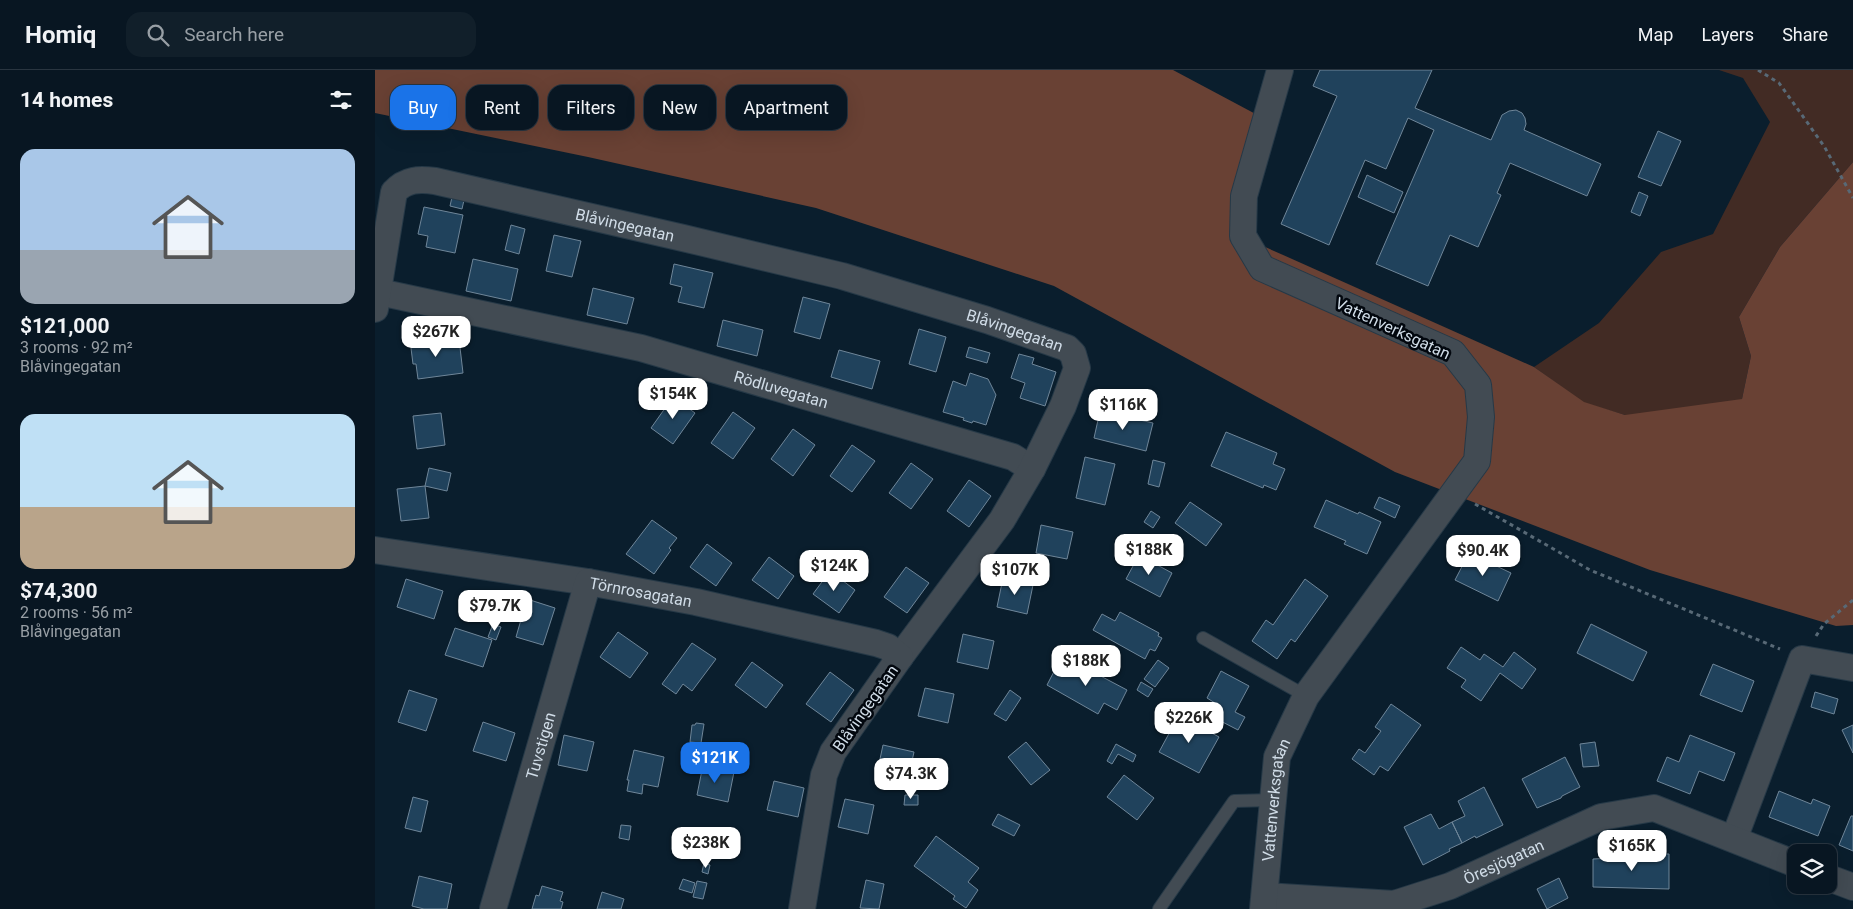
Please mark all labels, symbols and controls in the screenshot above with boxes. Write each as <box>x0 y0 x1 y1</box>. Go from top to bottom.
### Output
search box <box>126 12 476 57</box>
text: Homiq <box>25 21 96 49</box>
icon: search <box>144 21 172 49</box>
text: Search here <box>184 23 284 46</box>
text: Map <box>1638 24 1673 45</box>
text: Layers <box>1701 24 1754 45</box>
text: Share <box>1782 24 1828 45</box>
chip: Buy <box>390 85 456 130</box>
chip: Rent <box>466 85 538 130</box>
chip: Filters <box>548 85 634 130</box>
chip: New <box>644 85 716 130</box>
chip: Apartment <box>726 85 847 130</box>
icon: filters <box>327 86 355 114</box>
text: 14 homes <box>20 88 113 112</box>
icon: home <box>143 182 233 272</box>
street label: Blåvingegatan <box>574 205 676 246</box>
street label: Vattenverksgatan <box>1332 293 1453 363</box>
street label: Blåvingegatan <box>964 305 1065 356</box>
text: $121,000 <box>20 314 110 338</box>
pin: $267K <box>401 316 471 358</box>
text: $267K <box>413 322 459 341</box>
text: 3 rooms · 92 m² <box>20 338 133 357</box>
text: Blåvingegatan <box>20 357 121 376</box>
street label: Rödluvegatan <box>732 367 830 412</box>
pin: $154K <box>638 378 708 420</box>
text: $154K <box>650 384 696 403</box>
pin: $116K <box>1088 388 1158 431</box>
text: $116K <box>1100 395 1146 414</box>
icon: home <box>143 447 233 537</box>
pin: $188K <box>1114 534 1184 576</box>
pin: $90.4K <box>1442 534 1524 577</box>
text: $188K <box>1126 540 1172 559</box>
text: $90.4K <box>1457 541 1509 560</box>
pin: $124K <box>799 550 869 592</box>
pin: $107K <box>980 554 1050 596</box>
text: $124K <box>811 556 857 575</box>
text: $107K <box>992 560 1038 579</box>
street label: Törnrosagatan <box>588 573 693 611</box>
text: $74,300 <box>20 579 97 603</box>
pin: $79.7K <box>454 590 536 632</box>
text: $79.7K <box>469 596 521 615</box>
text: 2 rooms · 56 m² <box>20 603 133 622</box>
text: Blåvingegatan <box>20 622 121 641</box>
pin: $188K <box>1051 644 1121 687</box>
text: $188K <box>1063 651 1109 670</box>
street label: Blåvingegatan <box>829 662 902 755</box>
pin: $226K <box>1154 702 1224 744</box>
text: $226K <box>1166 708 1212 727</box>
street label: Tuvstigen <box>522 710 560 782</box>
street label: Vattenverksgatan <box>1258 735 1294 862</box>
pin: $121K <box>680 742 750 784</box>
text: $121K <box>692 748 738 767</box>
pin: $74.3K <box>870 758 952 800</box>
text: $74.3K <box>885 764 937 783</box>
pin: $238K <box>671 826 741 869</box>
pin: $165K <box>1597 830 1667 872</box>
text: $238K <box>683 833 729 852</box>
street label: Öresjögatan <box>1461 835 1547 889</box>
text: $165K <box>1609 836 1655 855</box>
map controls <box>1787 844 1837 894</box>
button: layers <box>1787 844 1837 894</box>

